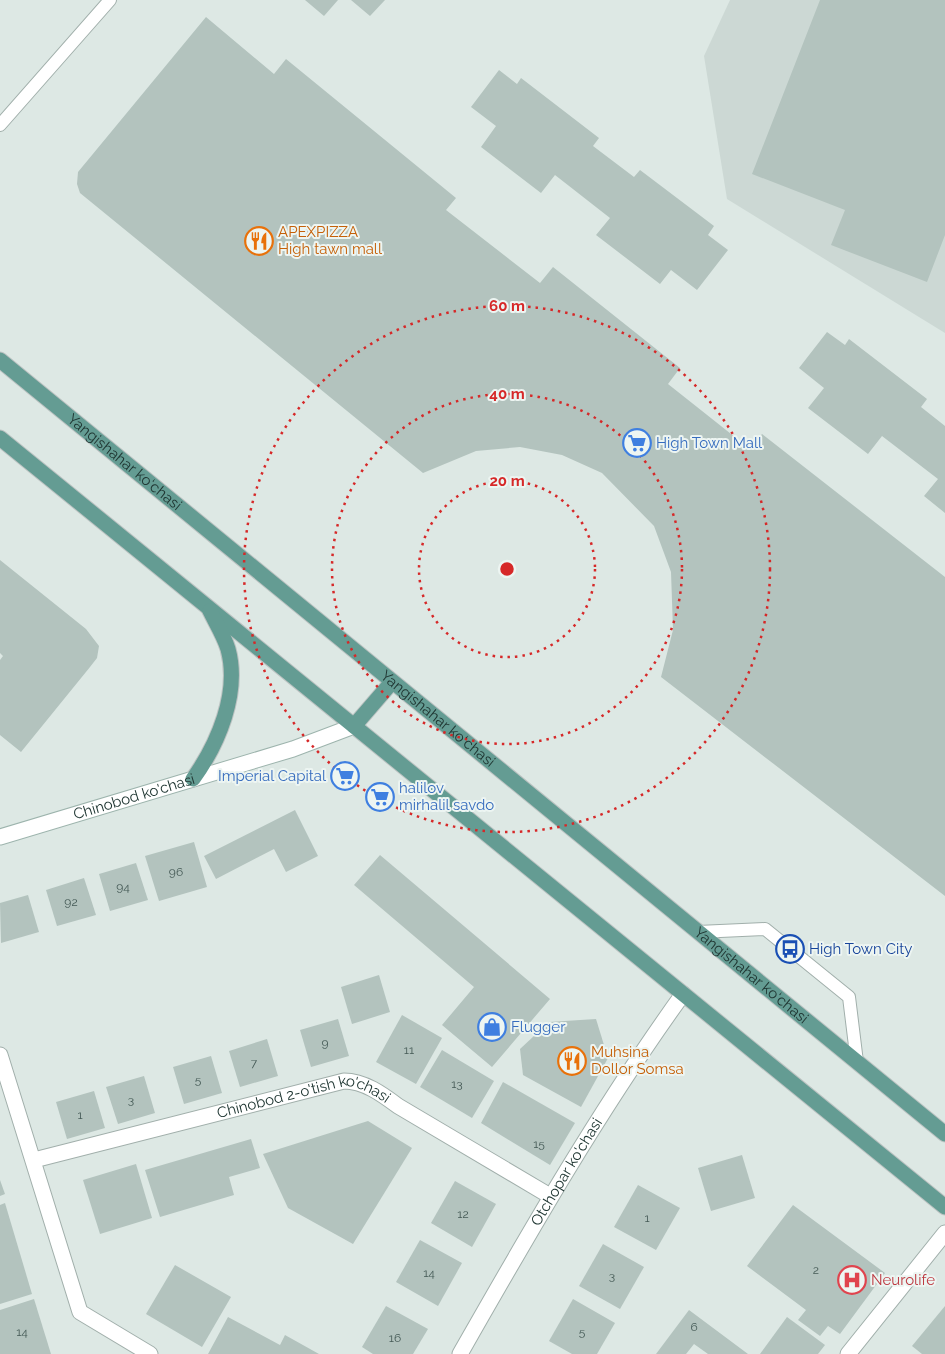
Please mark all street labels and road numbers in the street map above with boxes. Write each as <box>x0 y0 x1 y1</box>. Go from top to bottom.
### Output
street label: Yangishahar ko‘chasi <box>64 410 185 514</box>
street label: Yangishahar ko‘chasi <box>377 667 499 771</box>
street label: Chinobod ko'chasi <box>71 770 197 823</box>
street label: Yangishahar ko‘chasi <box>690 923 812 1027</box>
street label: Chinobod 2-o'tish ko'chasi <box>215 1072 394 1122</box>
street label: Otchopar ko'chasi <box>527 1115 606 1229</box>

